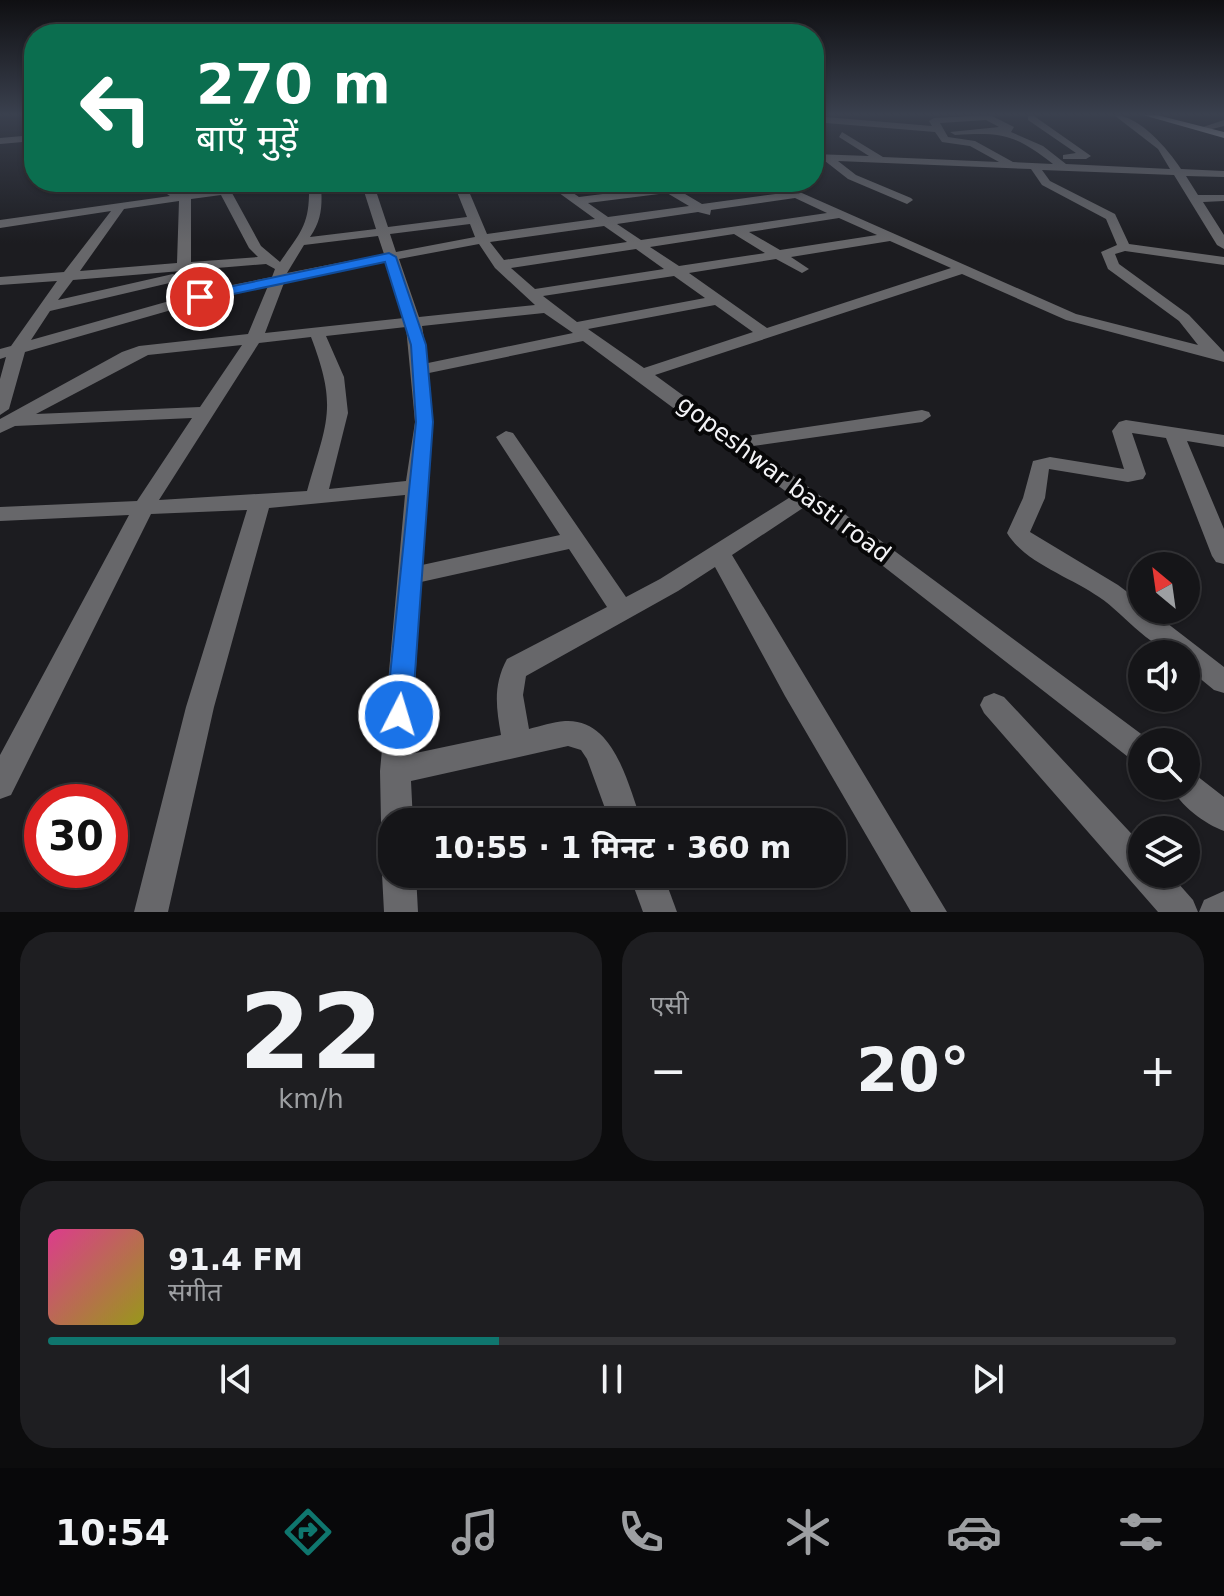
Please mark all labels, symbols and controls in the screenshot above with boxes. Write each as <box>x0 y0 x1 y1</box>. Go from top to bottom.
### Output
text: 270 m <box>196 51 391 116</box>
icon: left <box>64 56 168 160</box>
text: बाएँ मुड़ें <box>196 118 298 159</box>
pin <box>166 263 234 331</box>
icon: arrive <box>178 275 222 319</box>
street label: gopeshwar basti road <box>672 390 896 568</box>
north arrow <box>1128 552 1200 624</box>
map controls <box>1128 552 1200 888</box>
button: sound <box>1128 640 1200 712</box>
position arrow <box>357 673 441 757</box>
button: search <box>1128 728 1200 800</box>
speed limit sign: 30 <box>24 784 128 888</box>
button: layers <box>1128 816 1200 888</box>
text: 10:55 · 1 मिनट · 360 m <box>433 830 791 865</box>
text: 22 <box>239 971 383 1093</box>
text: एसी <box>650 990 689 1020</box>
text: 20° <box>856 1035 970 1105</box>
text: − <box>650 1045 687 1096</box>
text: + <box>1139 1045 1176 1096</box>
text: km/h <box>278 1084 344 1114</box>
text: 91.4 FM <box>168 1242 303 1277</box>
text: संगीत <box>168 1277 222 1307</box>
icon: previous <box>214 1357 258 1401</box>
icon: pause <box>590 1357 634 1401</box>
icon: next <box>966 1357 1010 1401</box>
icon: directions <box>280 1504 336 1560</box>
icon: music <box>447 1504 503 1560</box>
icon: phone <box>613 1504 669 1560</box>
icon: climate <box>780 1504 836 1560</box>
icon: car <box>946 1504 1002 1560</box>
icon: filters <box>1113 1504 1169 1560</box>
text: 10:54 <box>55 1512 170 1553</box>

